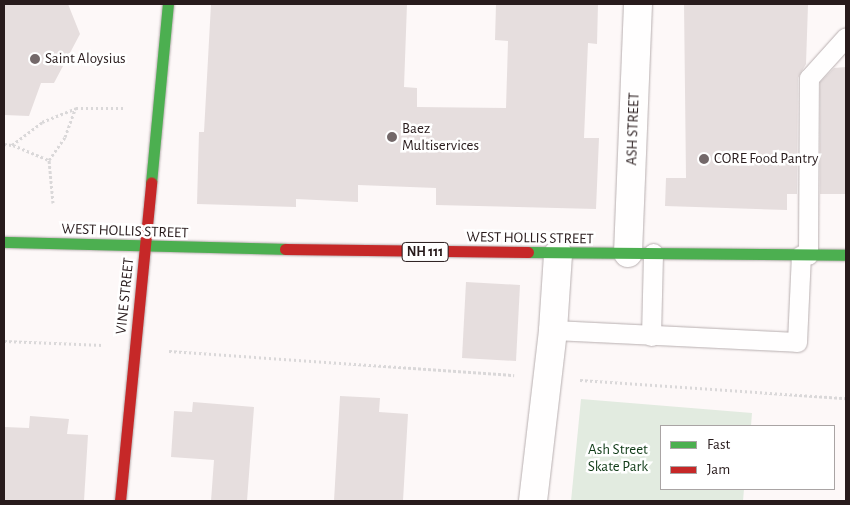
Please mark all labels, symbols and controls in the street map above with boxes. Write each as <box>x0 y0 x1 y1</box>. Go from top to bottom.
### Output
place label: Saint Aloysius <box>45 50 126 68</box>
marker: Saint Aloysius <box>29 53 41 65</box>
street label: ASH STREET <box>623 92 643 166</box>
place label: Baez Multiservices <box>402 119 479 154</box>
marker: Baez Multiservices <box>386 131 398 143</box>
place label: CORE Food Pantry <box>714 150 818 168</box>
marker: CORE Food Pantry <box>698 153 710 165</box>
street label: WEST HOLLIS STREET <box>61 220 189 242</box>
street label: WEST HOLLIS STREET <box>466 228 594 248</box>
road number: NH 111 <box>401 240 449 264</box>
street label: VINE STREET <box>112 257 138 335</box>
legend <box>660 425 835 490</box>
text: Fast <box>707 437 730 452</box>
park label: Ash Street Skate Park <box>588 440 648 475</box>
text: Jam <box>707 462 730 477</box>

